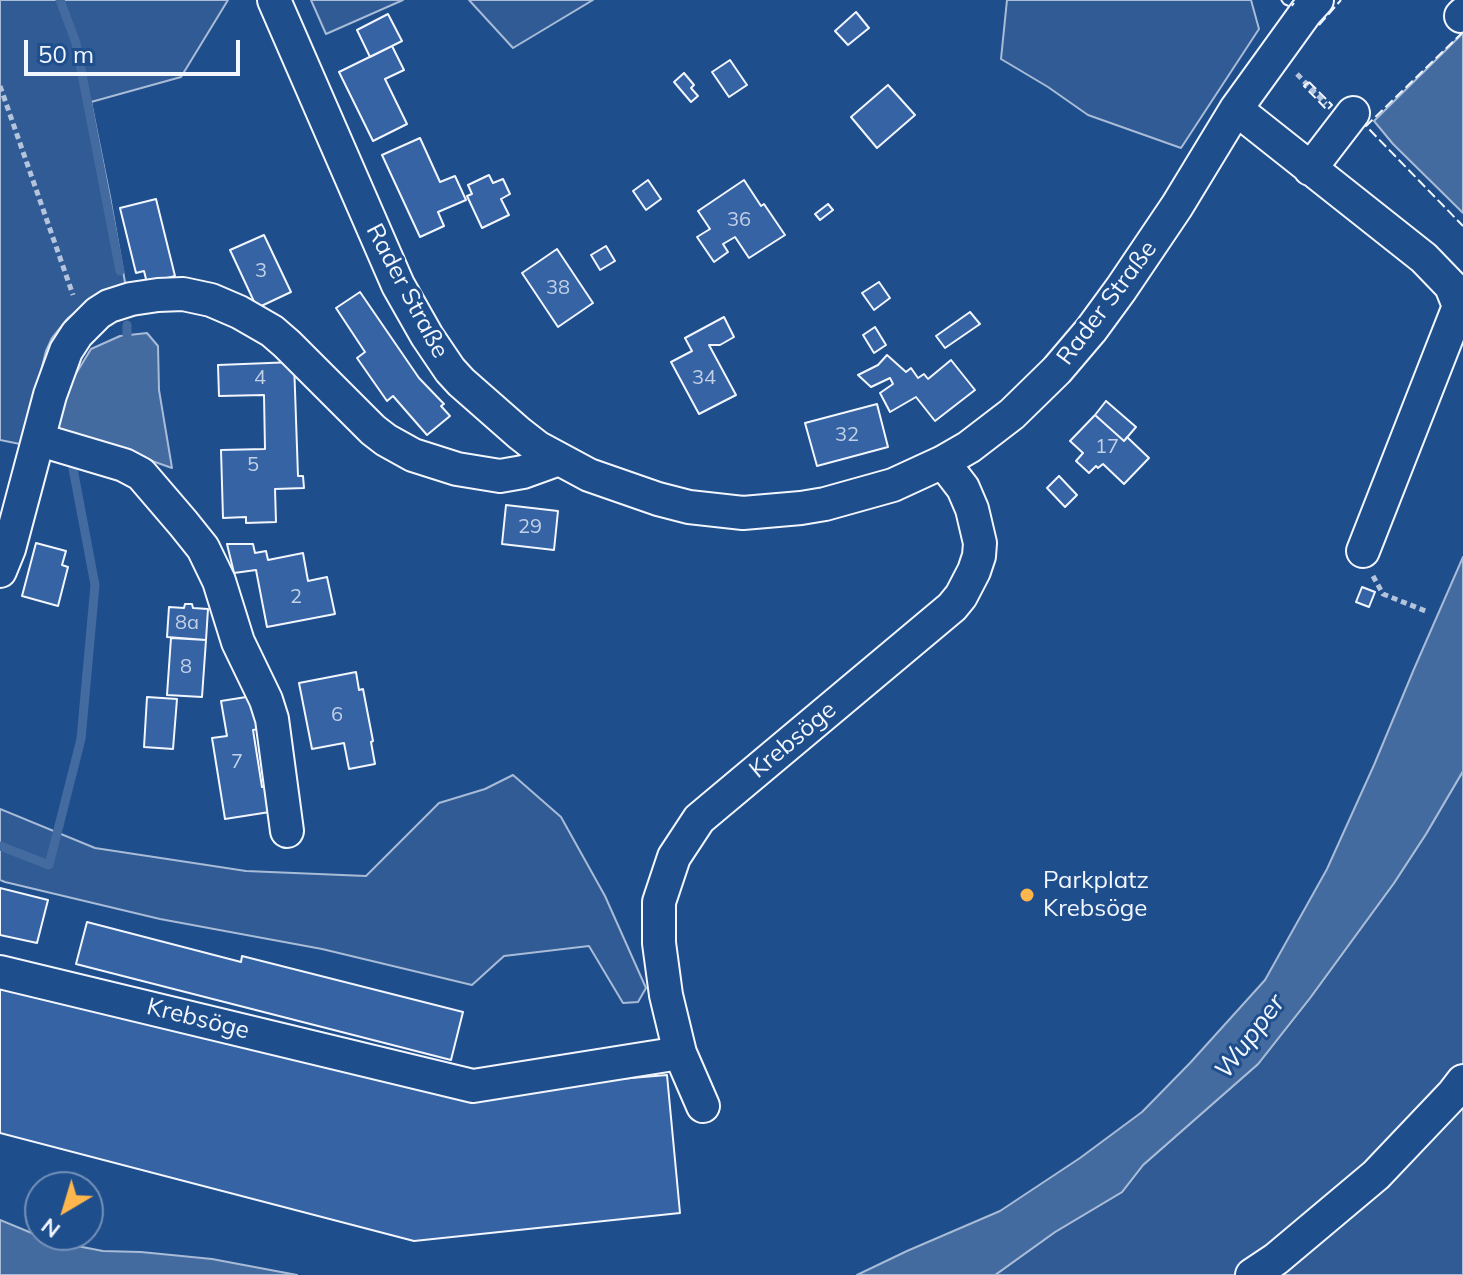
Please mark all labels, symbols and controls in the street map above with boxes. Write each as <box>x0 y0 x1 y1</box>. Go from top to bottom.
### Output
scale bar <box>28 24 244 74</box>
text: 50 m <box>38 39 94 69</box>
house number: 36 <box>727 208 751 232</box>
street label: Rader Straße <box>360 219 454 363</box>
street label: Rader Straße <box>1051 235 1163 371</box>
house number: 3 <box>255 259 267 283</box>
house number: 38 <box>546 276 570 300</box>
house number: 4 <box>254 366 266 390</box>
house number: 34 <box>692 366 716 390</box>
house number: 32 <box>835 423 859 447</box>
house number: 17 <box>1095 435 1119 459</box>
house number: 5 <box>247 453 259 477</box>
house number: 29 <box>518 515 542 539</box>
house number: 2 <box>290 585 302 609</box>
house number: 8a <box>175 611 199 635</box>
house number: 8 <box>180 655 192 679</box>
street label: Krebsöge <box>744 695 842 785</box>
house number: 6 <box>331 703 343 727</box>
house number: 7 <box>231 750 243 774</box>
place label: Parkplatz Krebsöge <box>1043 867 1149 923</box>
marker: Parkplatz Krebsöge <box>1018 886 1036 904</box>
water label: Wupper <box>1208 989 1292 1085</box>
street label: Krebsöge <box>144 992 252 1046</box>
north arrow <box>24 1171 104 1251</box>
text: N <box>35 1212 66 1244</box>

